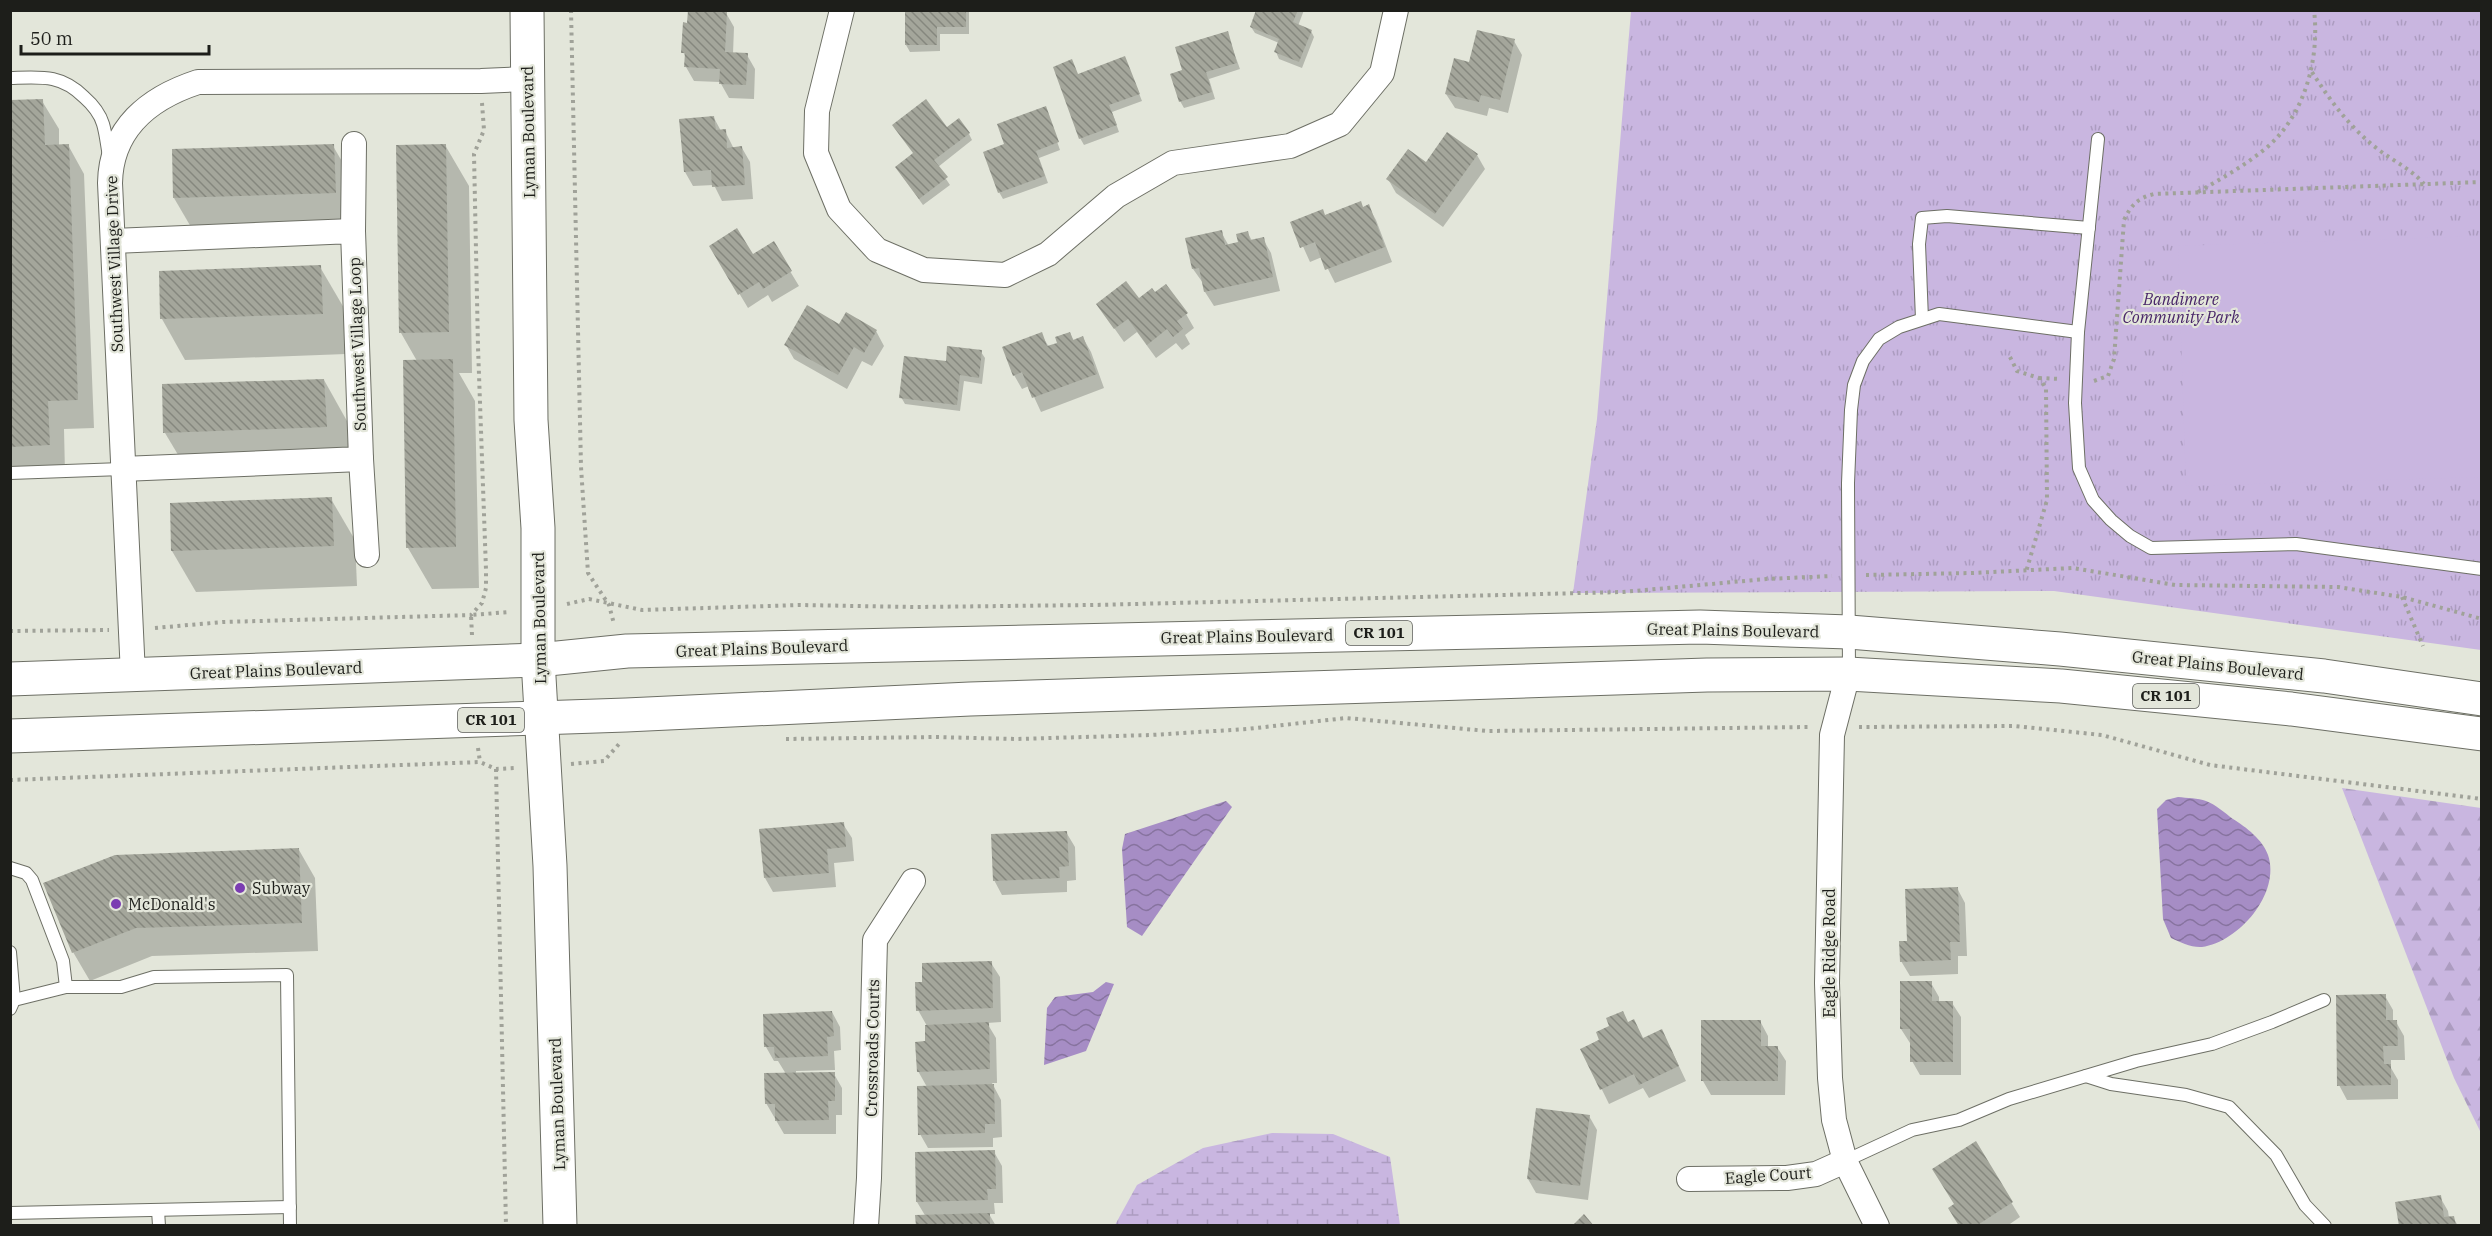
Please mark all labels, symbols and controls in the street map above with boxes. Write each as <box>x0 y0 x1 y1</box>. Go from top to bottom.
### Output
scale bar <box>21 18 208 56</box>
text: 50 m <box>30 27 73 50</box>
street label: Lyman Boulevard <box>517 65 539 198</box>
street label: Southwest Village Drive <box>101 175 127 353</box>
street label: Southwest Village Loop <box>344 257 370 431</box>
park label: Bandimere Community Park <box>2123 289 2240 327</box>
street label: Lyman Boulevard <box>528 551 550 684</box>
street label: Great Plains Boulevard <box>1647 618 1820 642</box>
road number: CR 101 <box>1346 621 1412 645</box>
street label: Great Plains Boulevard <box>1161 624 1334 648</box>
street label: Great Plains Boulevard <box>675 635 849 661</box>
street label: Great Plains Boulevard <box>2131 646 2305 684</box>
street label: Great Plains Boulevard <box>189 657 363 683</box>
road number: CR 101 <box>2133 684 2199 708</box>
road number: CR 101 <box>458 708 524 732</box>
place label: Subway <box>252 878 311 898</box>
marker: Subway <box>233 881 247 895</box>
street label: Eagle Ridge Road <box>1819 888 1839 1018</box>
place label: McDonald's <box>128 894 216 914</box>
marker: McDonald's <box>109 897 123 911</box>
street label: Crossroads Courts <box>861 979 883 1117</box>
street label: Lyman Boulevard <box>545 1037 569 1171</box>
street label: Eagle Court <box>1724 1162 1812 1188</box>

